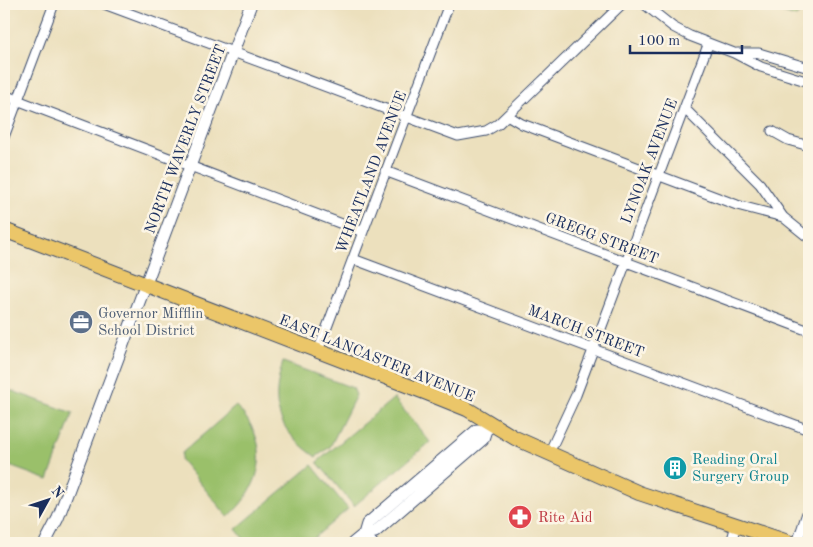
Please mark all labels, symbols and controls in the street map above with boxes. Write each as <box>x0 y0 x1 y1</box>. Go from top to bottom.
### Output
scale bar <box>630 22 743 54</box>
text: 100 m <box>638 34 680 49</box>
street label: NORTH WAVERLY STREET <box>143 43 230 236</box>
street label: WHEATLAND AVENUE <box>334 89 410 256</box>
street label: LYNOAK AVENUE <box>620 97 681 226</box>
street label: GREGG STREET <box>543 211 660 268</box>
street label: MARCH STREET <box>525 303 646 361</box>
place label: Governor Mifflin School District <box>98 307 203 339</box>
office icon: Governor Mifflin School District <box>68 309 94 335</box>
street label: EAST LANCASTER AVENUE <box>276 313 476 406</box>
place label: Reading Oral Surgery Group <box>692 453 789 485</box>
building icon: Reading Oral Surgery Group <box>662 455 688 481</box>
north arrow <box>22 474 72 524</box>
text: N <box>48 484 66 501</box>
pharmacy icon: Rite Aid <box>507 504 533 530</box>
place label: Rite Aid <box>538 511 593 526</box>

